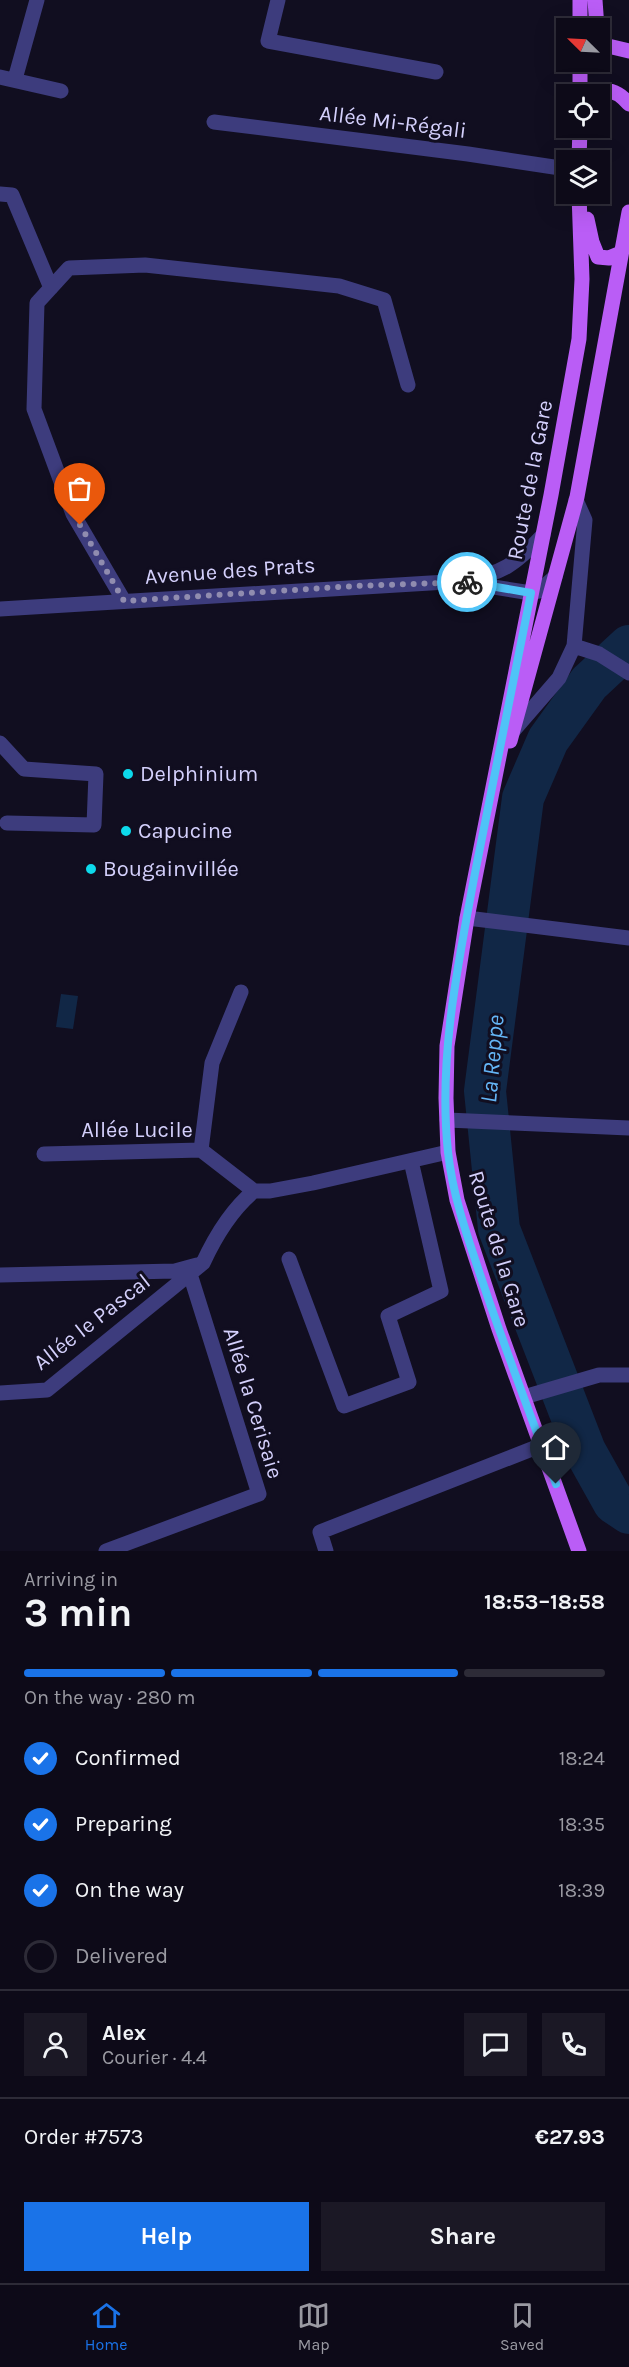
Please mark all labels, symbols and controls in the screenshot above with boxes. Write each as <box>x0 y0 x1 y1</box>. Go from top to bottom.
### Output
north arrow <box>556 18 610 72</box>
map controls <box>556 18 610 204</box>
button: locate <box>556 84 610 138</box>
street label: Allée Mi-Régali <box>318 100 468 144</box>
button: layers <box>556 150 610 204</box>
street label: Route de la Gare <box>502 398 558 562</box>
pin <box>54 463 105 525</box>
icon: bag <box>63 472 96 505</box>
street label: Avenue des Prats <box>144 552 316 590</box>
courier <box>437 552 497 612</box>
icon: bike <box>451 566 484 599</box>
place label: Delphinium <box>140 761 258 787</box>
marker: Delphinium <box>121 767 135 781</box>
place label: Capucine <box>138 818 232 844</box>
marker: Capucine <box>119 824 133 838</box>
place label: Bougainvillée <box>103 856 239 882</box>
marker: Bougainvillée <box>84 862 98 876</box>
water label: La Reppe <box>474 1014 510 1104</box>
street label: Allée Lucile <box>81 1117 193 1143</box>
street label: Route de la Gare <box>463 1168 535 1330</box>
street label: Allée le Pascal <box>28 1268 156 1376</box>
street label: Allée la Cerisaie <box>218 1324 288 1482</box>
pin <box>530 1422 581 1484</box>
icon: home <box>539 1431 572 1464</box>
text: Arriving in <box>24 1568 118 1591</box>
text: 18:53–18:58 <box>484 1589 605 1615</box>
text: 3 min <box>24 1590 132 1636</box>
text: On the way · 280 m <box>24 1686 195 1709</box>
icon: check <box>24 1742 57 1775</box>
text: Confirmed <box>75 1745 181 1771</box>
text: 18:24 <box>559 1747 605 1770</box>
icon: check <box>24 1808 57 1841</box>
text: Preparing <box>75 1811 172 1837</box>
text: 18:35 <box>558 1813 605 1836</box>
icon: check <box>24 1874 57 1907</box>
text: On the way <box>75 1877 184 1903</box>
text: 18:39 <box>558 1879 605 1902</box>
text: Delivered <box>75 1943 168 1969</box>
button: person <box>24 2013 87 2076</box>
button: chat <box>464 2013 527 2076</box>
button: phone <box>542 2013 605 2076</box>
text: Alex <box>102 2020 146 2046</box>
text: Courier · 4.4 <box>102 2046 207 2069</box>
text: Order #7573 <box>24 2124 144 2150</box>
text: €27.93 <box>535 2124 605 2150</box>
button: Help <box>24 2202 309 2271</box>
button: Share <box>321 2202 605 2271</box>
tab: Home <box>85 2299 127 2354</box>
tab: Map <box>297 2299 330 2354</box>
tab: Saved <box>500 2299 544 2354</box>

